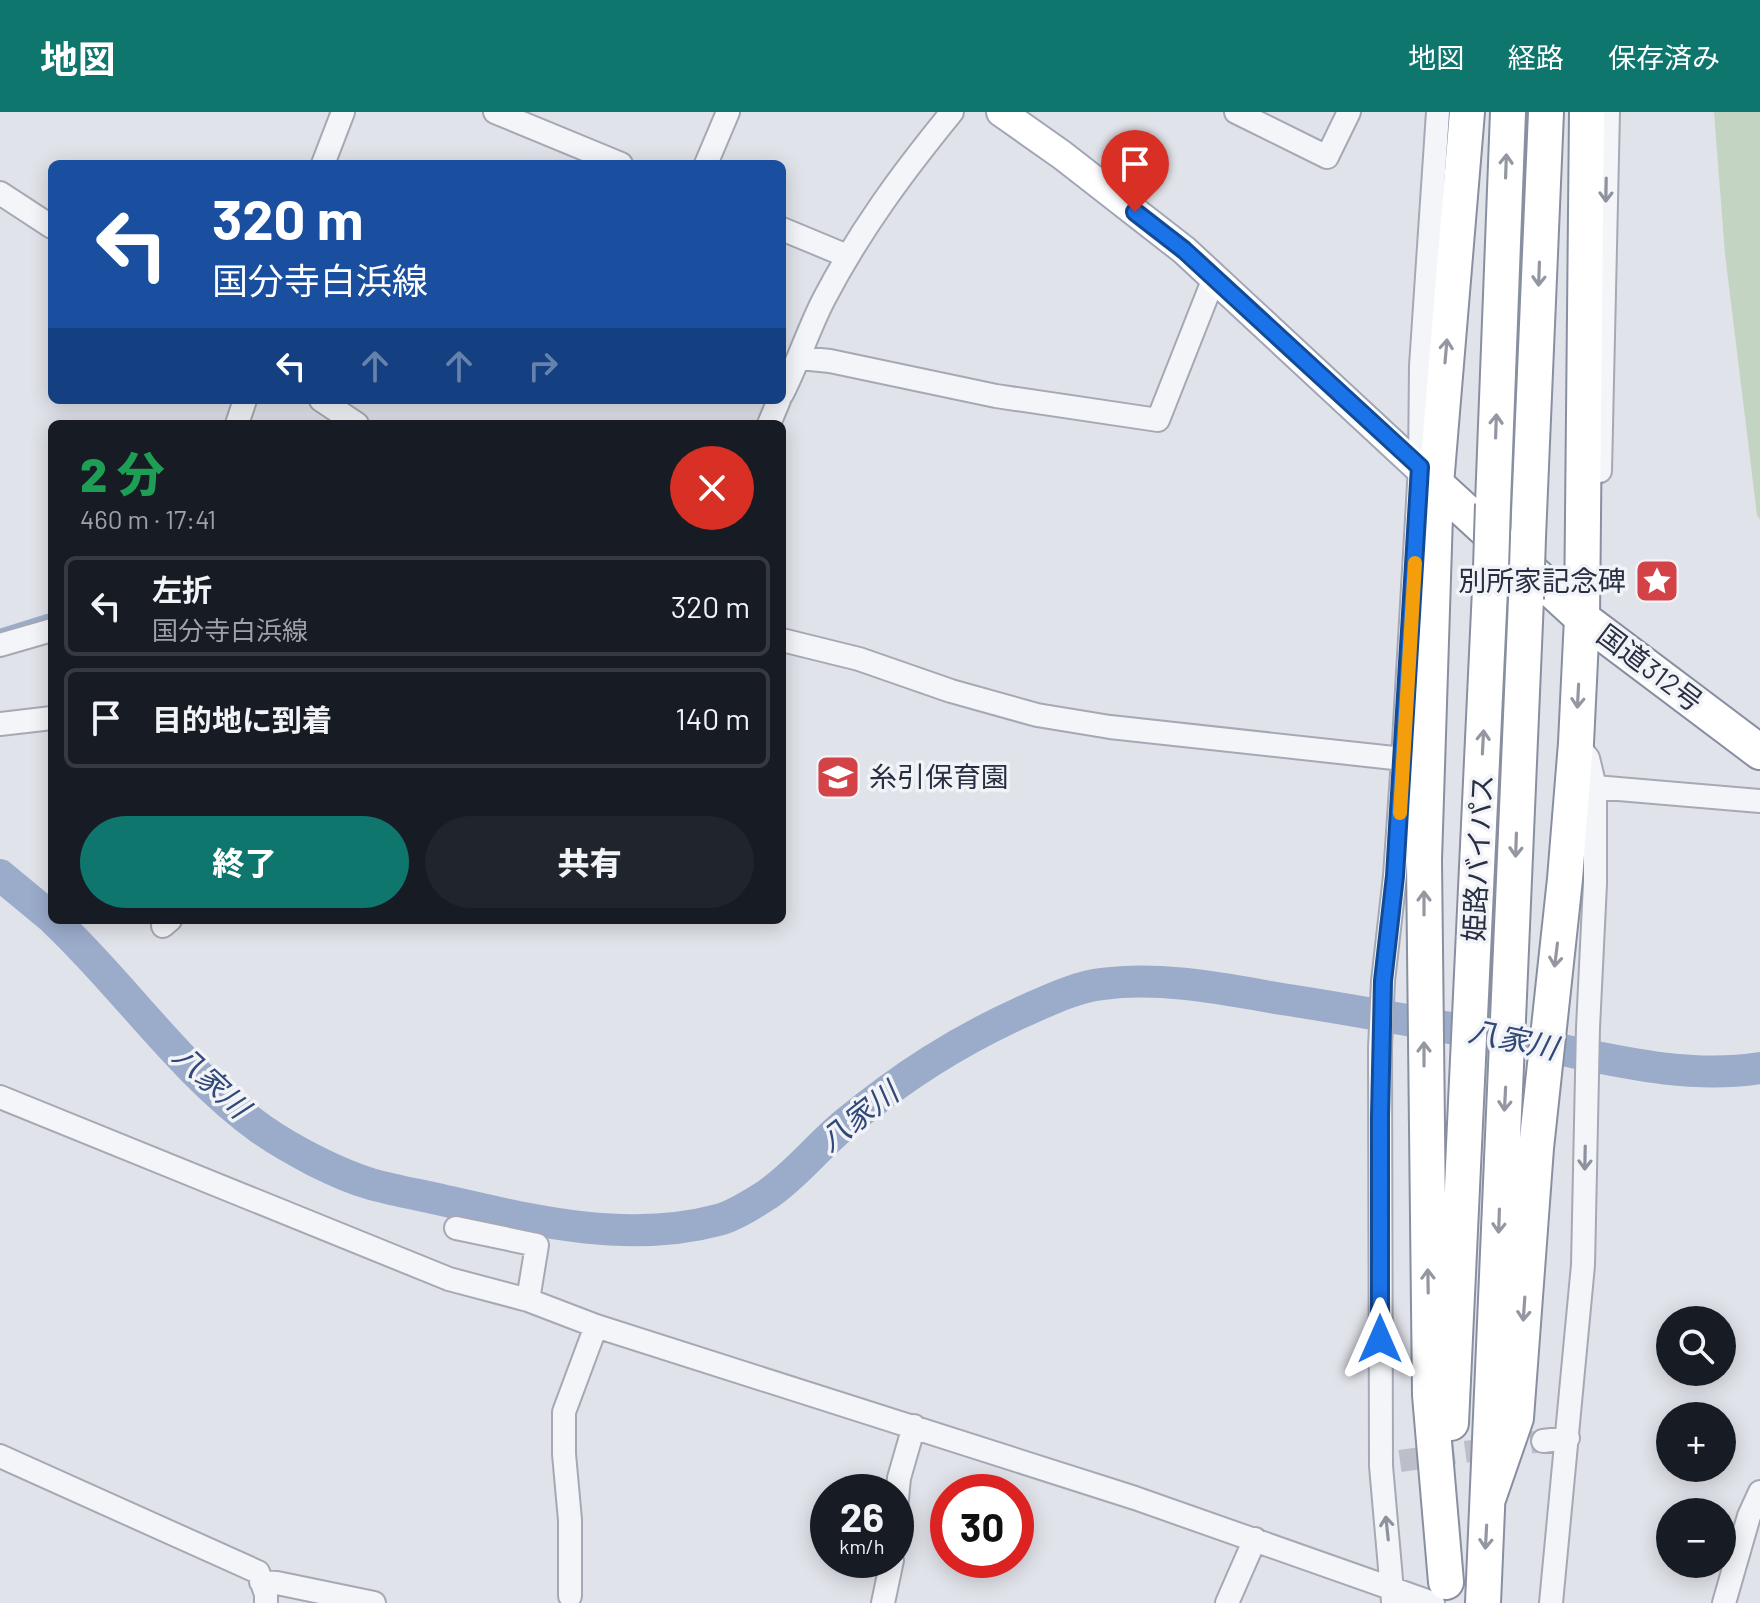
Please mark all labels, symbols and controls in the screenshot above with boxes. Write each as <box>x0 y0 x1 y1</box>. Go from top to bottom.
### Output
text: 地図 <box>40 35 116 81</box>
text: 地図 <box>1408 40 1464 74</box>
text: 経路 <box>1508 40 1564 74</box>
text: 保存済み <box>1608 40 1720 74</box>
pin <box>1101 130 1169 212</box>
icon: arrive <box>1113 142 1157 186</box>
one-way arrow <box>1498 153 1513 180</box>
one-way arrow <box>1599 176 1614 203</box>
text: 320 m <box>212 184 363 251</box>
icon: left <box>80 192 184 296</box>
text: 国分寺白浜線 <box>212 258 428 301</box>
one-way arrow <box>1532 260 1547 287</box>
one-way arrow <box>1439 338 1454 364</box>
icon: left <box>269 344 313 388</box>
icon: ahead <box>353 344 397 388</box>
icon: ahead <box>437 344 481 388</box>
icon: right <box>521 344 565 388</box>
one-way arrow <box>1488 413 1503 440</box>
text: 2 分 <box>80 444 165 502</box>
button: close <box>670 446 754 530</box>
text: 460 m · 17:41 <box>80 503 216 534</box>
place icon: 別所家記念碑 <box>1633 557 1681 605</box>
place label: 別所家記念碑 <box>1458 563 1626 597</box>
text: 左折 <box>152 571 212 607</box>
icon: left <box>84 584 128 628</box>
text: 320 m <box>671 588 750 624</box>
text: 国分寺白浜線 <box>152 614 308 645</box>
street label: 国道312号 <box>1591 617 1710 718</box>
one-way arrow <box>1570 682 1585 709</box>
icon: arrive <box>84 696 128 740</box>
text: 140 m <box>675 700 750 736</box>
text: 目的地に到着 <box>152 701 332 737</box>
one-way arrow <box>1476 729 1491 756</box>
school or university icon: 糸引保育園 <box>814 753 862 801</box>
place label: 糸引保育園 <box>869 759 1009 793</box>
street label: 姫路バイパス <box>1456 773 1498 942</box>
button: 終了 <box>80 816 409 908</box>
button: 共有 <box>425 816 754 908</box>
one-way arrow <box>1509 831 1524 858</box>
one-way arrow <box>1416 890 1432 917</box>
one-way arrow <box>1548 942 1563 967</box>
water label: 八家川 <box>1466 1011 1564 1066</box>
water label: 八家川 <box>167 1037 260 1126</box>
one-way arrow <box>1416 1041 1432 1068</box>
water label: 八家川 <box>811 1072 907 1157</box>
one-way arrow <box>1497 1086 1512 1112</box>
one-way arrow <box>1577 1144 1593 1171</box>
one-way arrow <box>1492 1207 1507 1234</box>
one-way arrow <box>1420 1268 1435 1295</box>
one-way arrow <box>1516 1296 1531 1322</box>
position arrow <box>1338 1297 1422 1381</box>
map controls <box>1656 1306 1736 1578</box>
button: search <box>1656 1306 1736 1386</box>
button: + <box>1656 1402 1736 1482</box>
speed limit sign: 30 <box>930 1474 1034 1578</box>
text: 26 <box>840 1492 884 1540</box>
button: − <box>1656 1498 1736 1578</box>
one-way arrow <box>1380 1515 1395 1542</box>
one-way arrow <box>1478 1523 1493 1550</box>
text: km/h <box>839 1534 885 1558</box>

